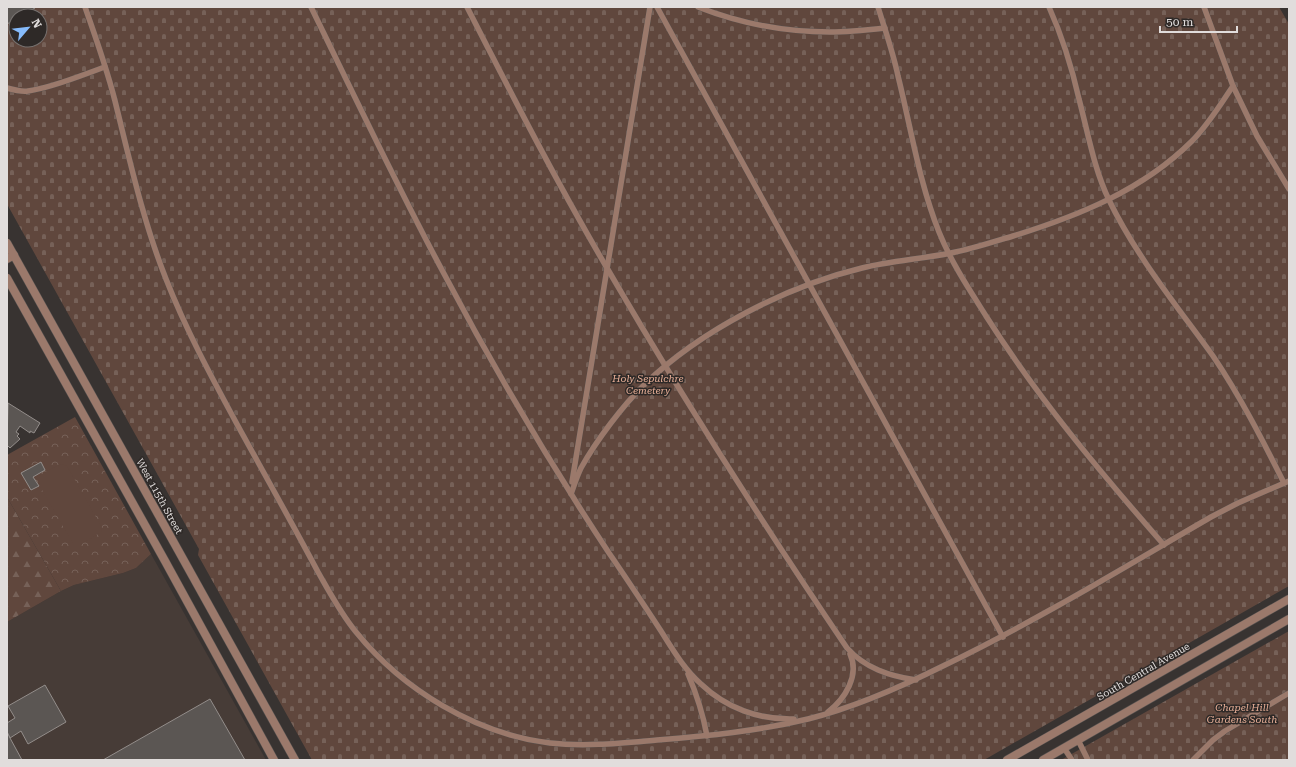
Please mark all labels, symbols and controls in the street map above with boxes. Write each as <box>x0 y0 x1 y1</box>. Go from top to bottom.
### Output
north arrow <box>8 8 48 48</box>
scale bar <box>1160 8 1237 34</box>
text: 50 m <box>1166 15 1193 29</box>
text: N <box>29 17 44 31</box>
park label: Holy Sepulchre Cemetery <box>611 373 684 396</box>
street label: West 115th Street <box>134 457 185 536</box>
street label: South Central Avenue <box>1095 640 1192 703</box>
park label: Chapel Hill Gardens South <box>1207 702 1277 725</box>

